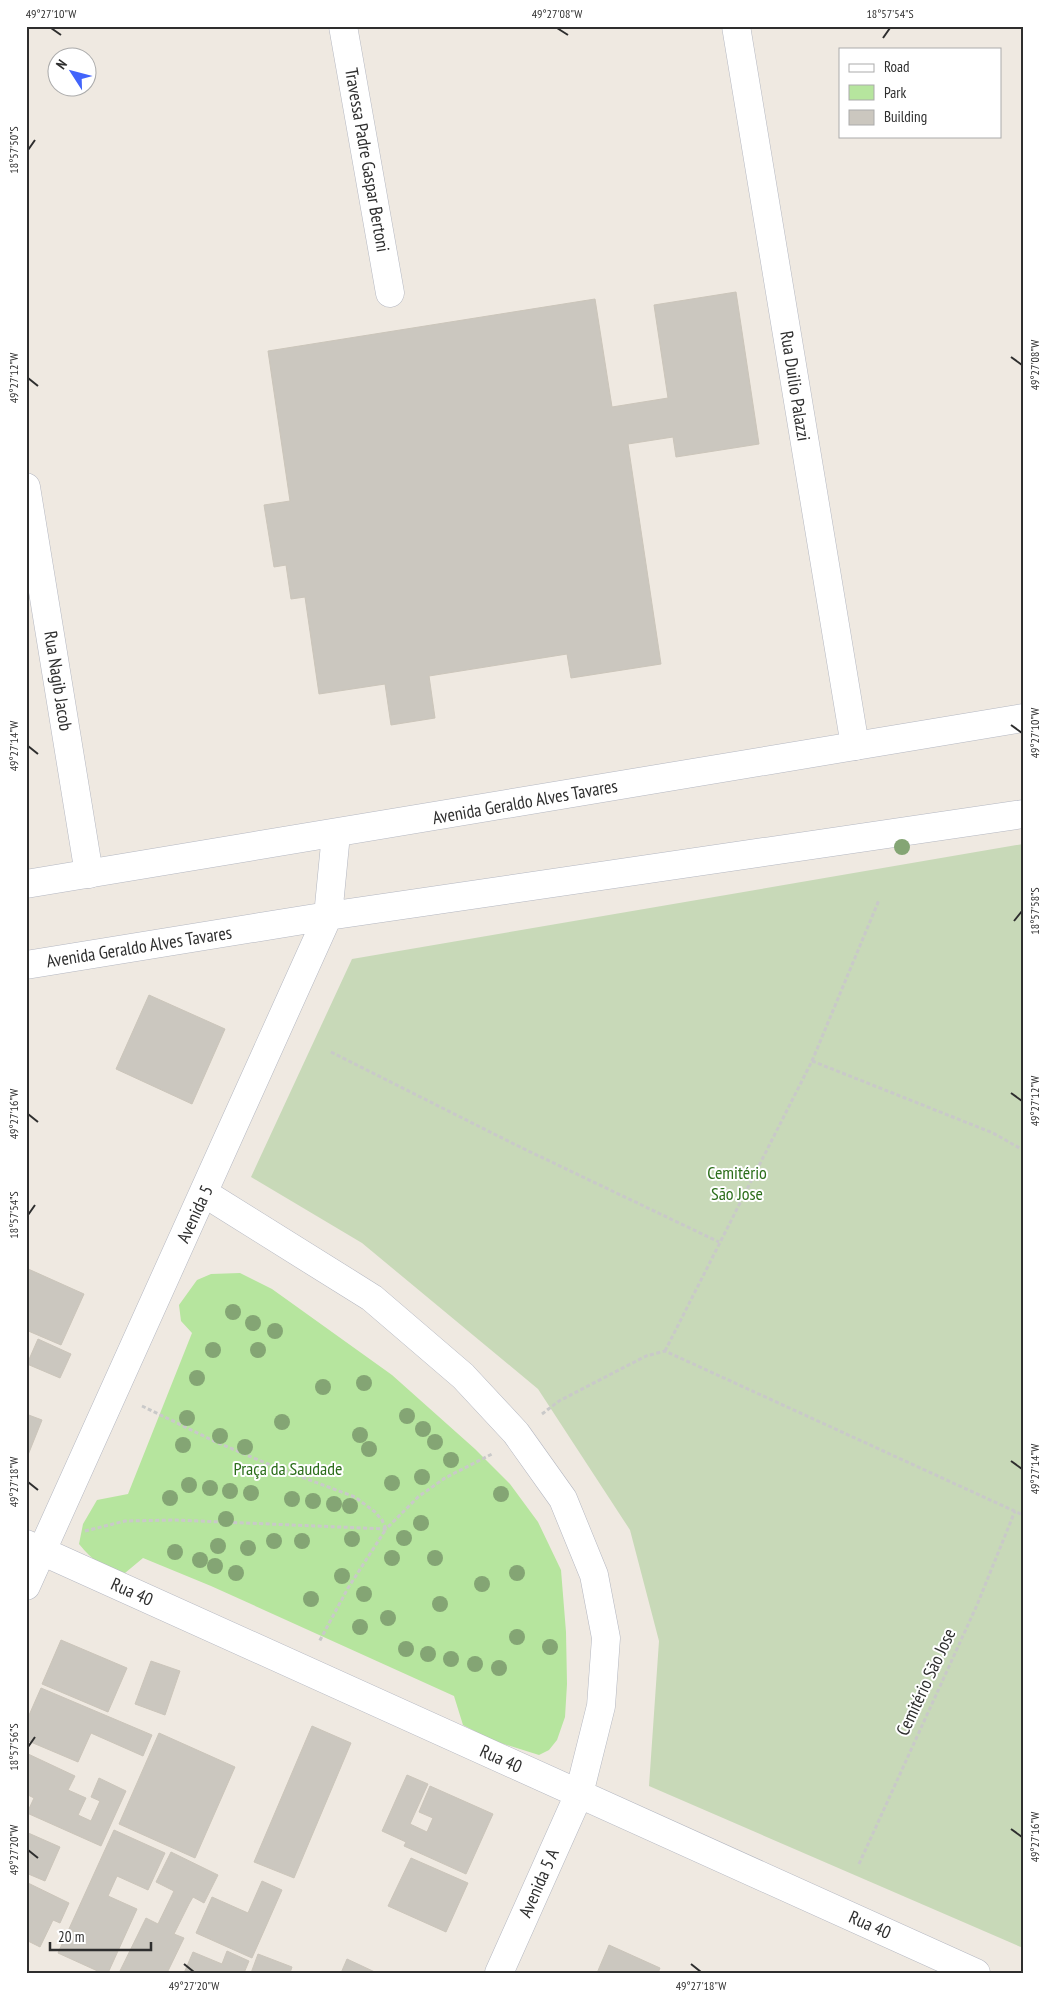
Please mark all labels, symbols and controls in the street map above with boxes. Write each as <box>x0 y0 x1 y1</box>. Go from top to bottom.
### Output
text: 49°27'10"W <box>26 6 76 21</box>
text: 49°27'08"W <box>532 6 582 21</box>
text: 18°57'54"S <box>866 6 914 21</box>
north arrow <box>48 48 98 98</box>
legend <box>839 48 1002 138</box>
text: N <box>52 56 71 73</box>
text: Road <box>884 57 910 76</box>
street label: Travessa Padre Gaspar Bertoni <box>340 66 395 254</box>
text: Park <box>884 83 906 102</box>
text: Building <box>884 107 927 126</box>
text: 18°57'50"S <box>6 126 21 174</box>
street label: Rua Duilio Palazzi <box>775 329 816 443</box>
text: 49°27'08"W <box>1027 340 1042 390</box>
text: 49°27'12"W <box>6 353 21 403</box>
street label: Rua Nagib Jacob <box>39 629 78 733</box>
text: 49°27'10"W <box>1027 708 1042 758</box>
text: 49°27'14"W <box>6 721 21 771</box>
street label: Avenida Geraldo Alves Tavares <box>431 774 619 829</box>
text: 18°57'58"S <box>1027 887 1042 935</box>
street label: Avenida Geraldo Alves Tavares <box>45 920 233 973</box>
text: 49°27'12"W <box>1027 1076 1042 1126</box>
text: 49°27'16"W <box>6 1089 21 1139</box>
park label: Cemitério São Jose <box>707 1161 767 1205</box>
street label: Avenida 5 <box>171 1181 218 1246</box>
text: 18°57'54"S <box>6 1191 21 1239</box>
text: 49°27'14"W <box>1027 1444 1042 1494</box>
text: 49°27'18"W <box>6 1457 21 1507</box>
park label: Praça da Saudade <box>234 1457 342 1480</box>
street label: Rua 40 <box>108 1572 157 1611</box>
street label: Cemitério São Jose <box>891 1625 960 1739</box>
text: 18°57'56"S <box>6 1723 21 1771</box>
street label: Rua 40 <box>477 1739 526 1778</box>
text: 49°27'16"W <box>1027 1812 1042 1862</box>
text: 49°27'20"W <box>6 1825 21 1875</box>
street label: Avenida 5 A <box>513 1844 564 1921</box>
street label: Rua 40 <box>846 1905 895 1944</box>
scale bar <box>50 1919 151 1951</box>
text: 20 m <box>58 1927 84 1946</box>
text: 49°27'20"W <box>169 1978 219 1993</box>
text: 49°27'18"W <box>676 1978 726 1993</box>

